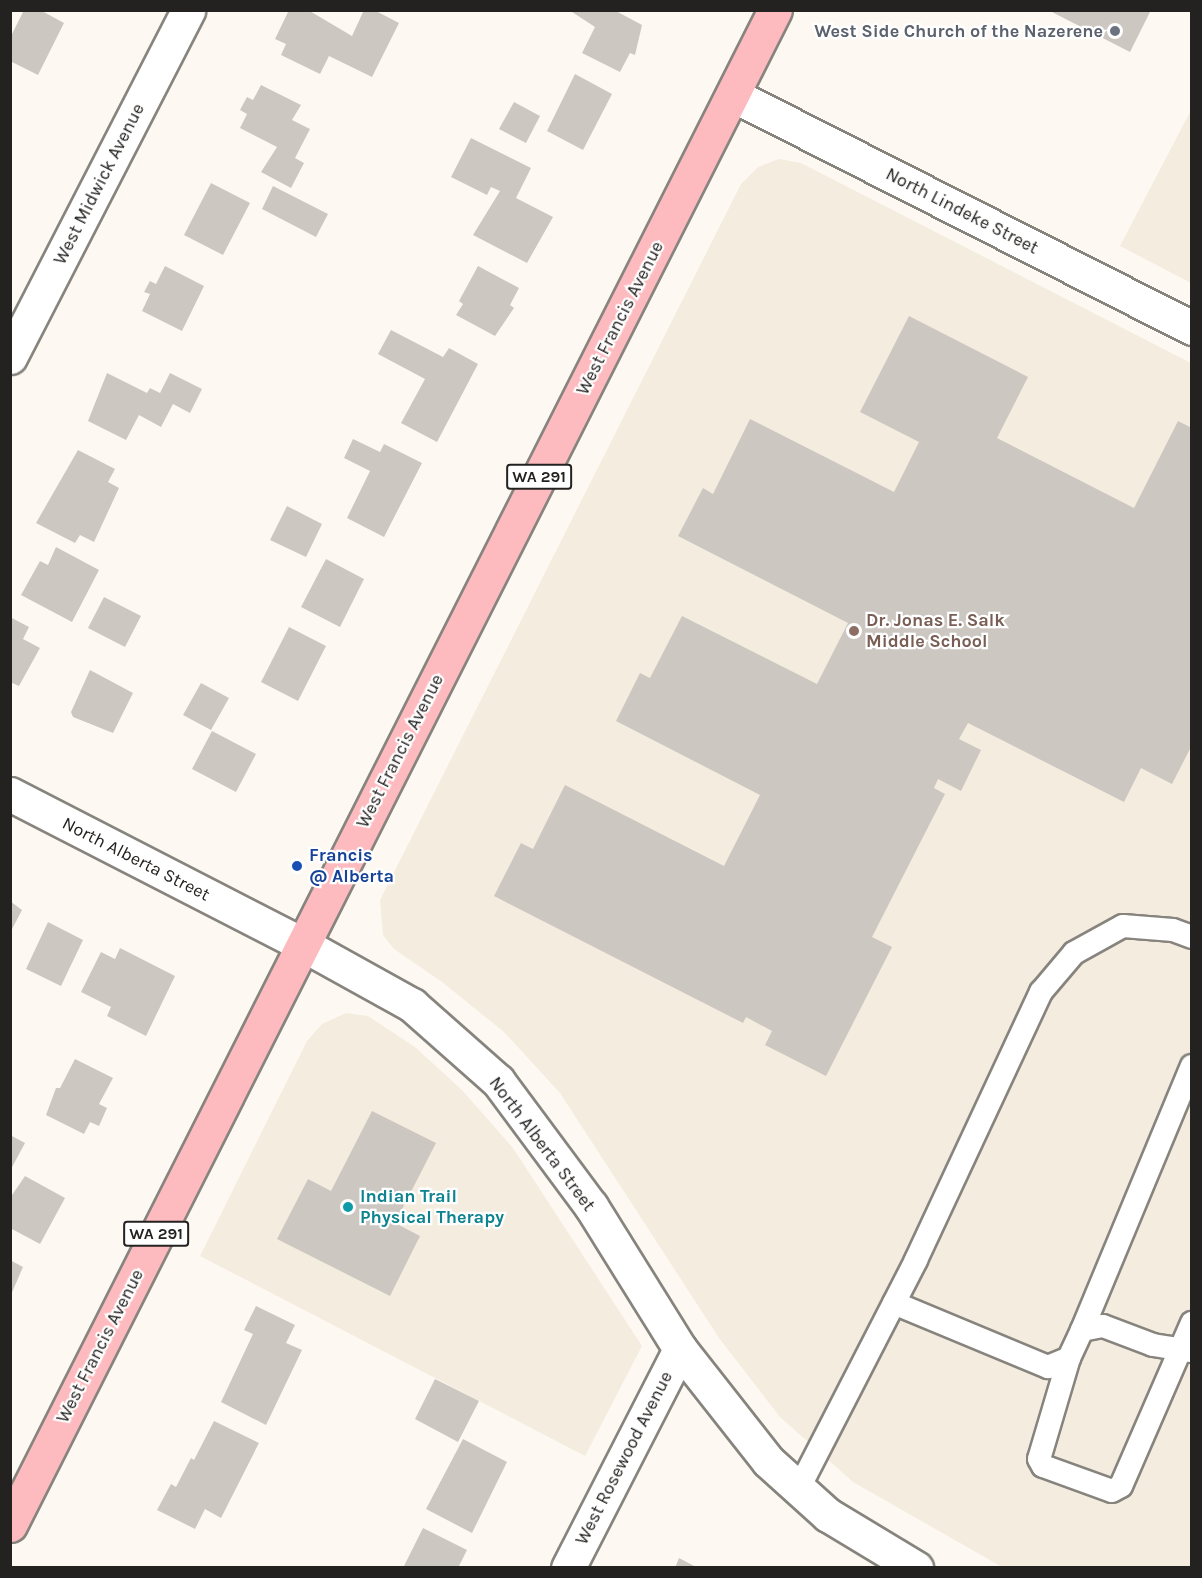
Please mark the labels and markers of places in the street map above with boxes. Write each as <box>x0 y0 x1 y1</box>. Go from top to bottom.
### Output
place label: West Side Church of the Nazerene <box>814 20 1103 42</box>
marker: West Side Church of the Nazerene <box>1108 24 1122 38</box>
place label: Dr. Jonas E. Salk Middle School <box>866 610 1005 652</box>
marker: Dr. Jonas E. Salk Middle School <box>847 624 861 638</box>
place label: Francis @ Alberta <box>309 845 394 888</box>
marker: Francis @ Alberta <box>290 859 304 873</box>
place label: Indian Trail Physical Therapy <box>360 1186 504 1228</box>
marker: Indian Trail Physical Therapy <box>341 1200 355 1214</box>

